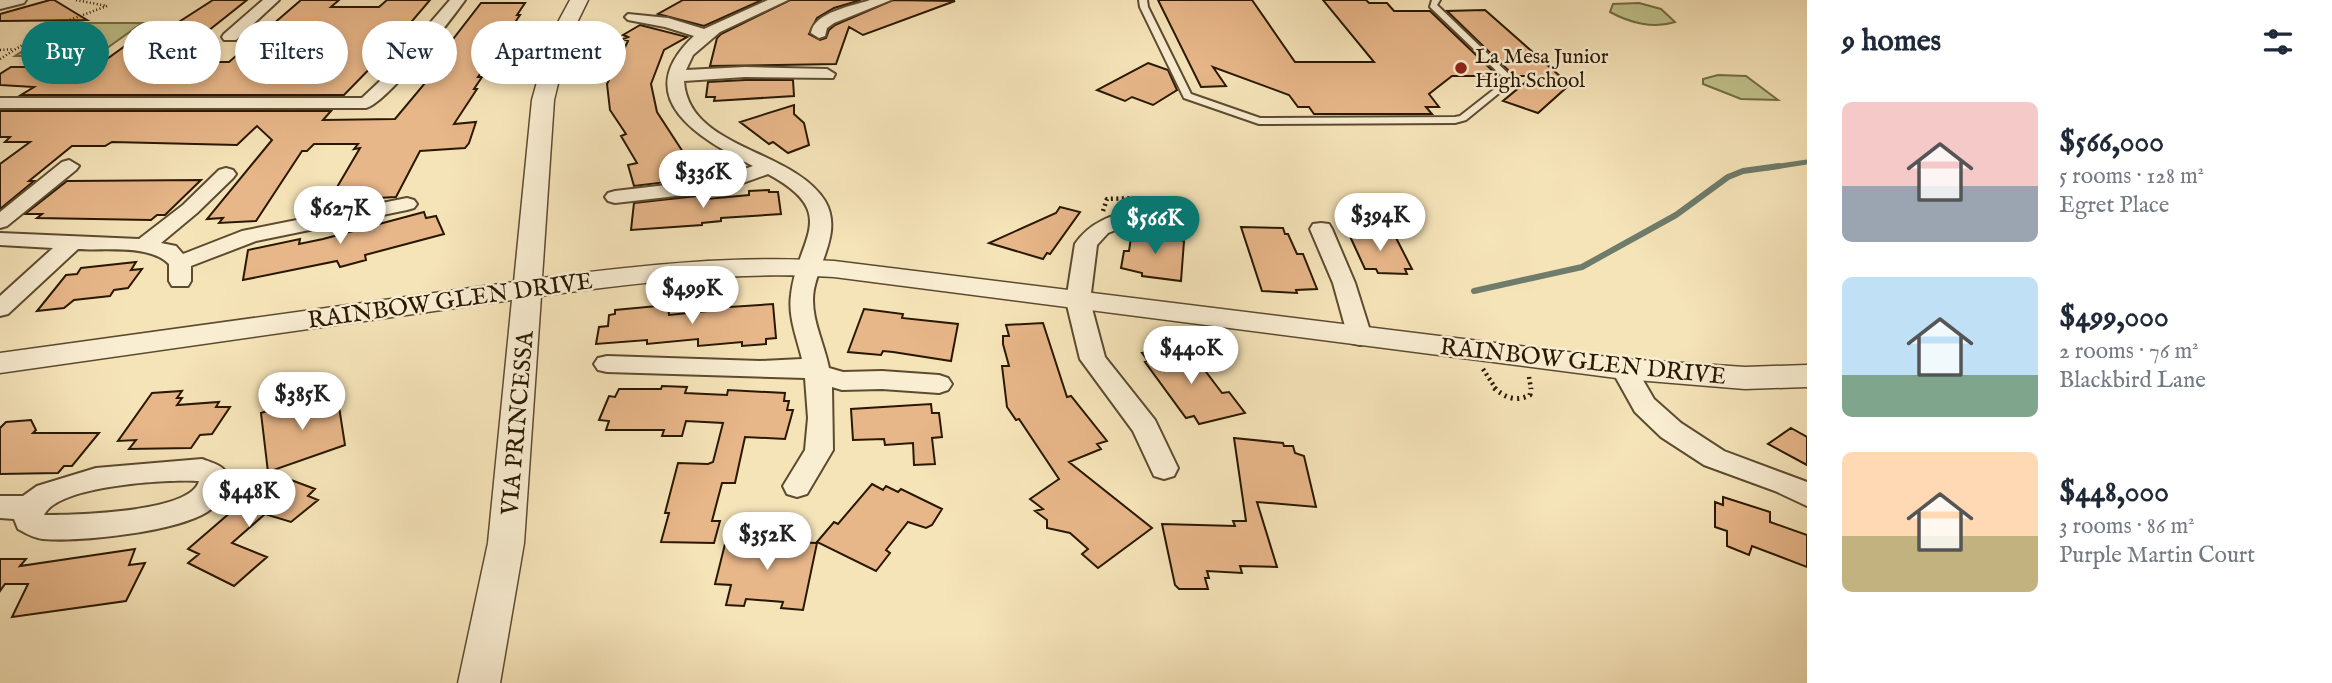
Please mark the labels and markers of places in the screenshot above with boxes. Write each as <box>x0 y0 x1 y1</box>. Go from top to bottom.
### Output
place label: La Mesa Junior High School <box>1475 44 1609 95</box>
marker: La Mesa Junior High School <box>1453 60 1469 76</box>
pin: $336K <box>654 150 752 210</box>
pin: $627K <box>291 187 389 246</box>
pin: $394K <box>1331 194 1429 253</box>
pin: $566K <box>1106 196 1204 256</box>
pin: $499K <box>643 266 741 326</box>
pin: $440K <box>1142 326 1240 386</box>
pin: $385K <box>253 372 351 432</box>
pin: $448K <box>200 470 298 529</box>
pin: $352K <box>718 512 816 572</box>

